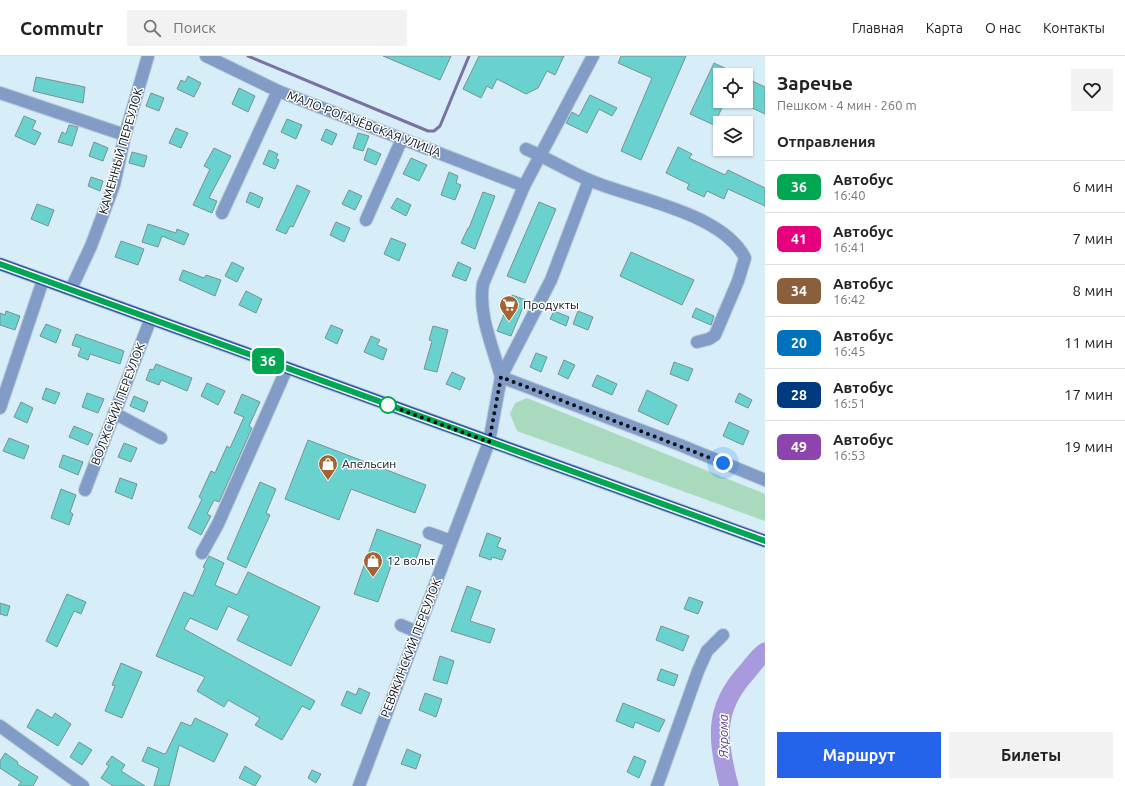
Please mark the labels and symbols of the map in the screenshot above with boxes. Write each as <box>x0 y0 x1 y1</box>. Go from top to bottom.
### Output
street label: КАМЕННЫЙ ПЕРЕУЛОК <box>96 86 145 216</box>
street label: МАЛО-РОГАЧЁВСКАЯ УЛИЦА <box>286 88 443 159</box>
supermarket icon: Продукты <box>498 294 520 322</box>
place label: Продукты <box>523 298 579 311</box>
street label: ВОЛЖСКИЙ ПЕРЕУЛОК <box>88 340 147 467</box>
line badge: 36 <box>250 348 286 374</box>
unlabelled marker <box>379 396 397 414</box>
shop icon: Апельсин <box>317 453 339 481</box>
your location <box>713 453 733 473</box>
place label: Апельсин <box>342 457 396 470</box>
shop icon: 12 вольт <box>362 550 384 578</box>
place label: 12 вольт <box>387 554 436 567</box>
street label: РЕВЯКИНСКИЙ ПЕРЕУЛОК <box>378 576 443 719</box>
water label: Яхрома <box>716 714 730 759</box>

